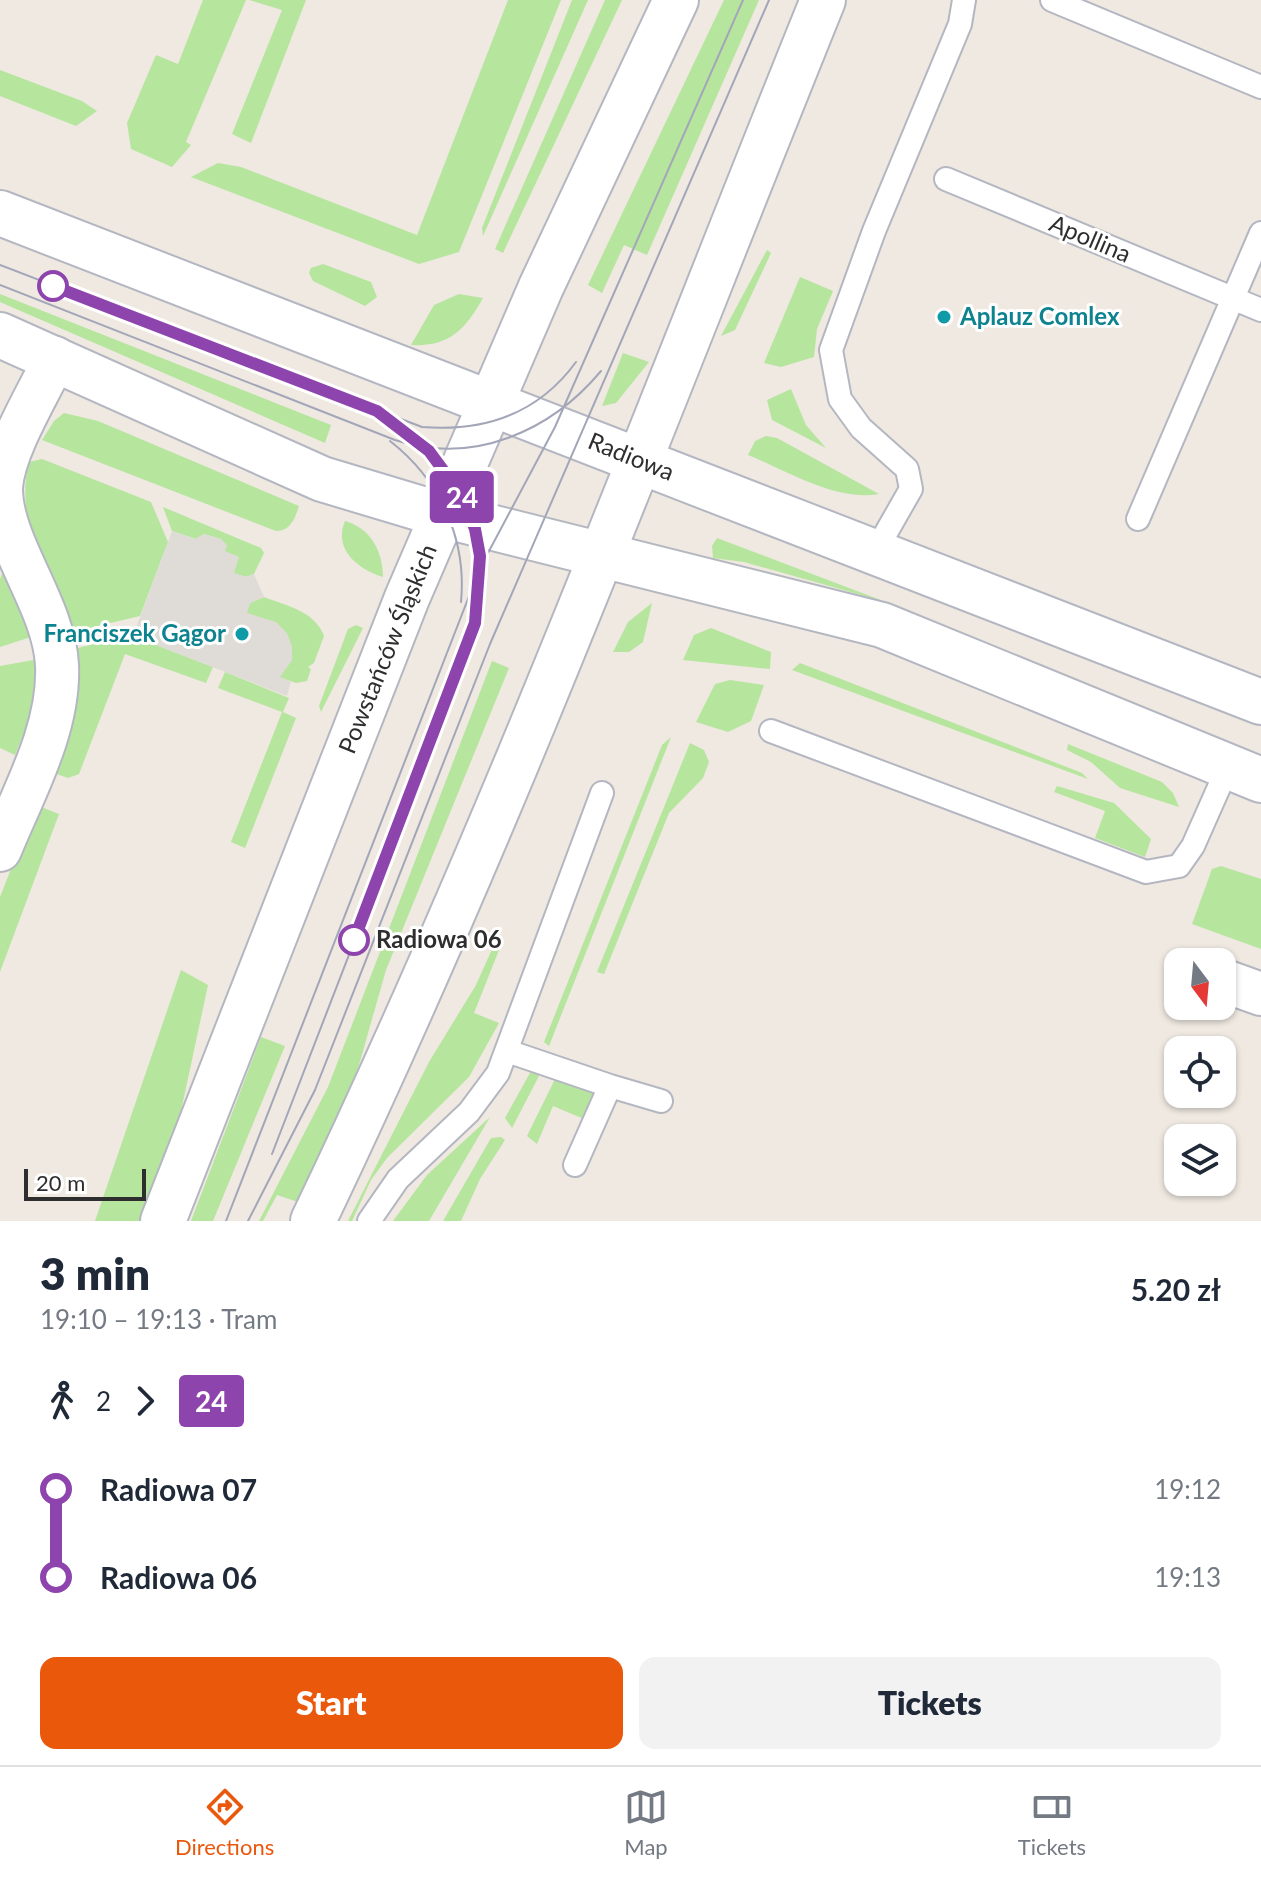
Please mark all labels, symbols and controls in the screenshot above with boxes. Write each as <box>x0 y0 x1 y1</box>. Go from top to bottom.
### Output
street label: Apollina <box>1045 208 1136 268</box>
unlabelled marker <box>38 271 68 301</box>
place label: Aplauz Comlex <box>959 301 1120 330</box>
marker: Aplauz Comlex <box>935 308 953 326</box>
street label: Radiowa <box>584 425 679 486</box>
line badge: 24 <box>426 471 498 523</box>
text: 24 <box>446 480 478 514</box>
street label: Powstańców Śląskich <box>331 540 442 757</box>
place label: Franciszek Gągor <box>44 618 226 647</box>
marker: Franciszek Gągor <box>233 625 251 643</box>
place label: Radiowa 06 <box>376 924 502 953</box>
marker: Radiowa 06 <box>339 925 369 955</box>
north arrow <box>1164 948 1236 1020</box>
map controls <box>1164 948 1236 1196</box>
button: locate <box>1164 1036 1236 1108</box>
button: layers <box>1164 1124 1236 1196</box>
scale bar <box>24 1165 146 1201</box>
text: 20 m <box>36 1169 85 1196</box>
text: 3 min <box>40 1247 150 1299</box>
text: 5.20 zł <box>1131 1271 1221 1307</box>
text: 19:10 – 19:13 · Tram <box>40 1303 277 1335</box>
icon: walk <box>40 1379 84 1423</box>
icon: forward <box>123 1379 167 1423</box>
text: 24 <box>195 1384 228 1418</box>
text: 2 <box>96 1385 111 1417</box>
text: Radiowa 07 <box>100 1471 257 1507</box>
text: 19:12 <box>1154 1473 1221 1505</box>
text: Radiowa 06 <box>100 1559 257 1595</box>
text: 19:13 <box>1154 1561 1221 1593</box>
button: Start <box>40 1657 623 1749</box>
button: Tickets <box>639 1657 1221 1749</box>
tab: Directions <box>175 1785 274 1860</box>
tab: Map <box>624 1785 668 1860</box>
tab: Tickets <box>1018 1785 1086 1860</box>

